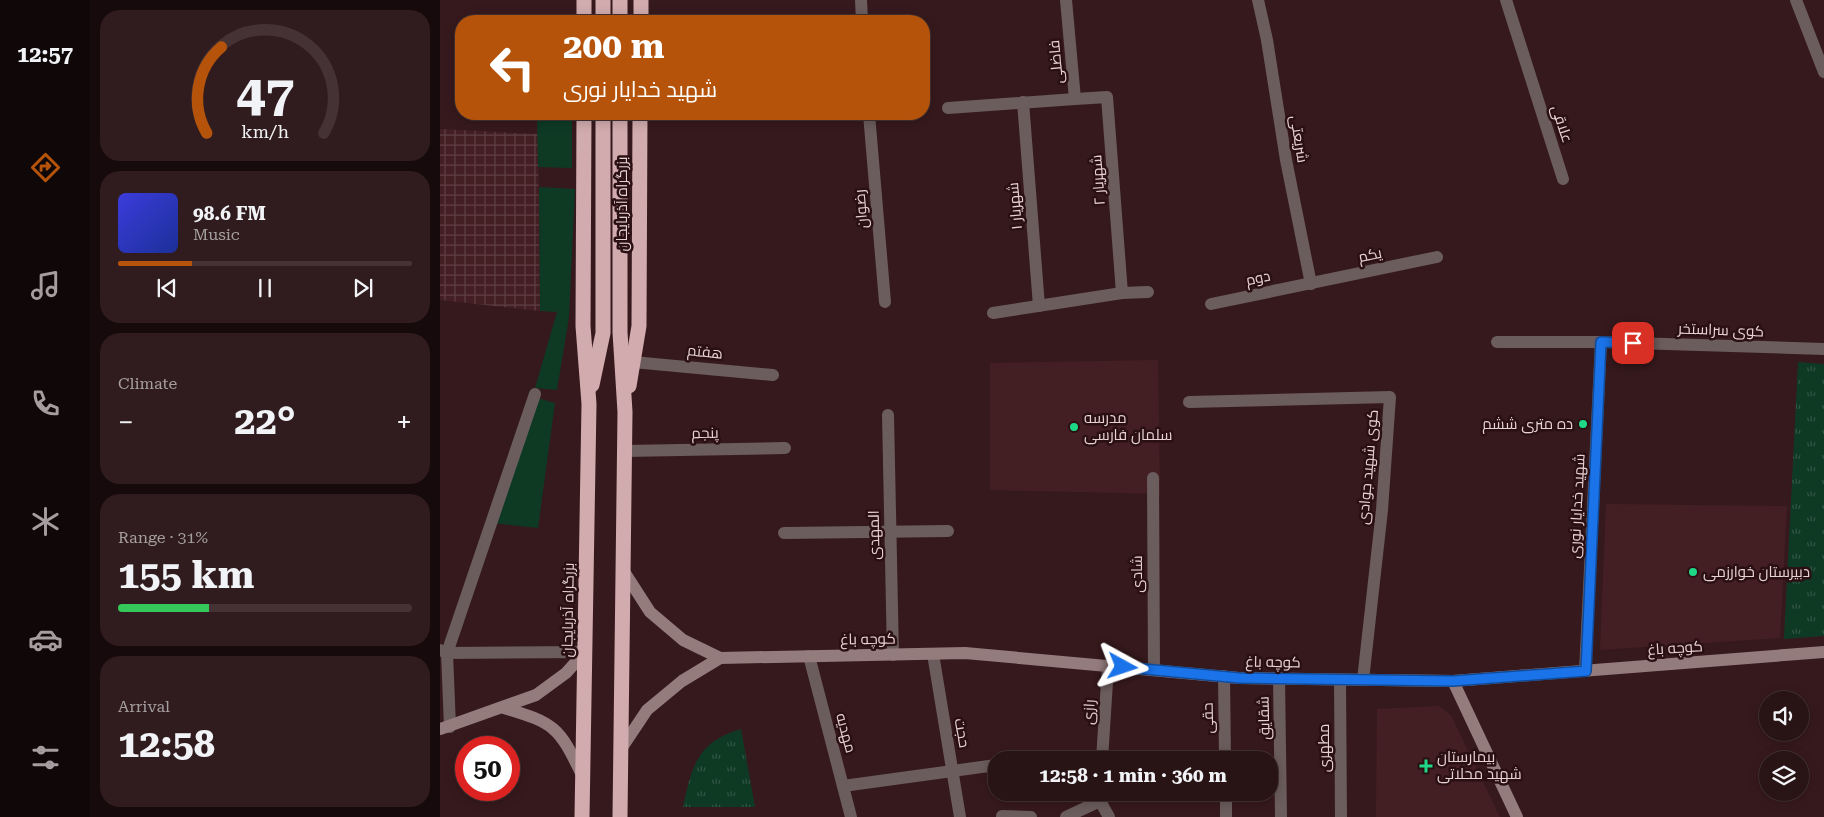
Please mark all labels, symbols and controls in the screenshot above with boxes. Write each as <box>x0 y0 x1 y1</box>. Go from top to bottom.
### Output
text: 200 m <box>563 26 664 67</box>
icon: left <box>480 35 545 100</box>
street label: فاضلی <box>1045 39 1068 85</box>
text: 12:57 <box>17 42 73 67</box>
text: 47 <box>236 64 294 125</box>
text: شهید خدایار نوری <box>563 77 717 102</box>
street label: علاقی <box>1547 103 1576 145</box>
street label: شریعتی <box>1285 114 1312 164</box>
text: km/h <box>241 121 289 142</box>
icon: directions <box>28 150 63 185</box>
street label: شهریار ۲ <box>1087 154 1110 206</box>
street label: بزرگراه آذربایجان <box>613 157 632 251</box>
street label: شهریار ۱ <box>1004 181 1027 231</box>
street label: رضوان <box>850 189 873 229</box>
text: 98.6 FM <box>193 202 266 225</box>
text: Music <box>193 225 240 244</box>
street label: یکم <box>1357 244 1384 267</box>
street label: دوم <box>1244 267 1272 290</box>
icon: music <box>28 268 63 303</box>
icon: previous <box>153 274 181 302</box>
icon: pause <box>251 274 279 302</box>
icon: next <box>349 274 377 302</box>
street label: کوی سراستخر <box>1677 319 1764 342</box>
pin <box>1612 322 1654 364</box>
icon: arrive <box>1619 329 1647 357</box>
street label: هفتم <box>686 341 724 364</box>
text: Climate <box>118 374 177 393</box>
icon: phone <box>28 386 63 421</box>
text: 22° <box>234 399 296 443</box>
text: − <box>118 406 134 439</box>
text: + <box>396 406 412 439</box>
place label: مدرسه سلمان فارسی <box>1084 409 1173 445</box>
street label: کوی شهید جوادی <box>1354 409 1383 525</box>
place label: ده متری ششم <box>1482 415 1573 434</box>
marker: ده متری ششم <box>1577 418 1589 430</box>
marker: مدرسه سلمان فارسی <box>1068 421 1080 433</box>
street label: پنجم <box>691 424 719 443</box>
street label: شهید خدایار نوری <box>1565 453 1590 559</box>
icon: climate <box>28 504 63 539</box>
street label: المهدی <box>865 510 884 560</box>
text: Range · 31% <box>118 528 208 547</box>
text: 155 km <box>118 553 254 597</box>
street label: شادی <box>1128 555 1147 593</box>
street label: بزرگراه آذربایجان <box>558 562 579 658</box>
place label: دبیرستان خوارزمی <box>1703 563 1810 582</box>
marker: دبیرستان خوارزمی <box>1687 566 1699 578</box>
icon: car <box>28 622 63 657</box>
street label: کوچه باغ <box>840 630 896 650</box>
street label: کوچه باغ <box>1647 637 1703 661</box>
position arrow <box>1096 640 1148 692</box>
street label: کوچه باغ <box>1245 653 1301 673</box>
map controls <box>1759 691 1809 801</box>
button: sound <box>1759 691 1809 741</box>
street label: شقایق <box>1255 696 1274 740</box>
text: Arrival <box>118 697 170 716</box>
street label: رازی <box>1079 699 1100 725</box>
street label: حقی <box>1199 702 1218 734</box>
street label: مهدیه <box>831 711 860 755</box>
street label: حجت <box>951 717 973 749</box>
text: 12:58 <box>118 722 215 766</box>
street label: مطهری <box>1315 724 1334 772</box>
speed limit sign: 50 <box>455 736 520 801</box>
icon: filters <box>28 740 63 775</box>
place label: بیمارستان شهید محلاتی <box>1437 748 1522 784</box>
button: layers <box>1759 751 1809 801</box>
marker: بیمارستان شهید محلاتی <box>1419 759 1433 773</box>
text: 12:58 · 1 min · 360 m <box>1039 764 1227 787</box>

